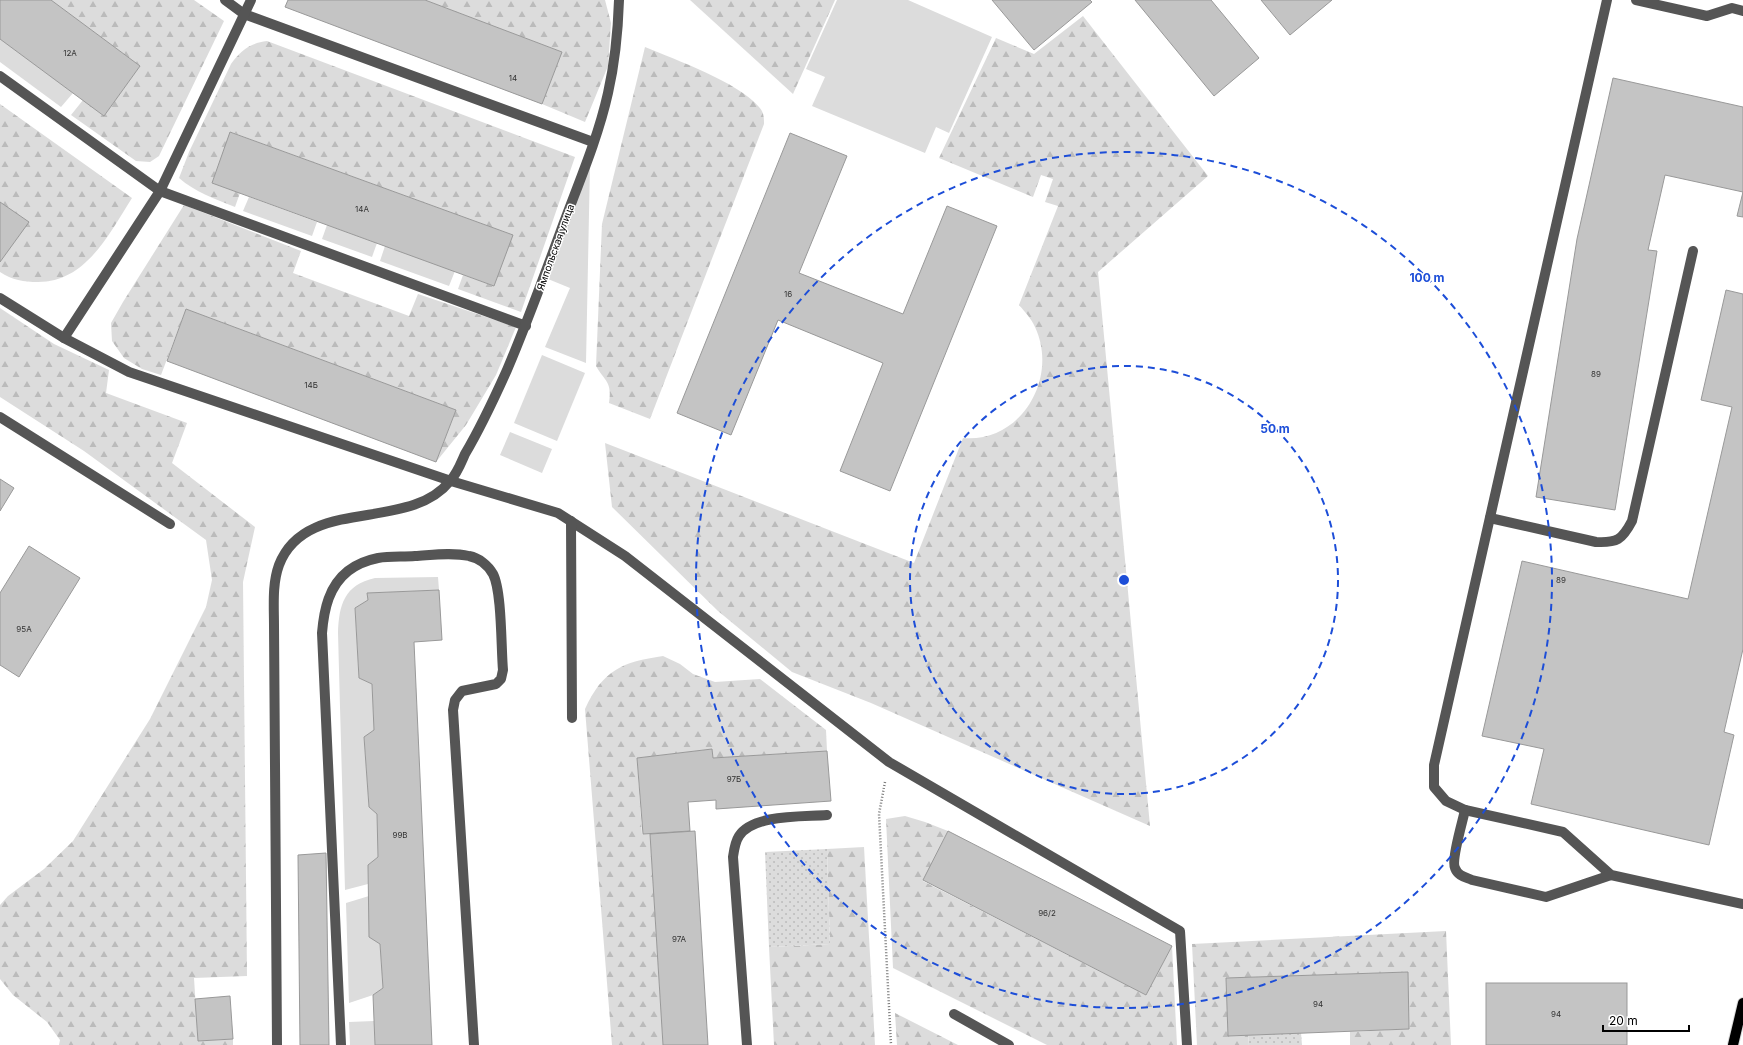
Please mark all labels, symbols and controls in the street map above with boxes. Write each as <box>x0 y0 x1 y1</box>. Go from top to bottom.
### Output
house number: 12А <box>63 48 77 58</box>
house number: 14 <box>509 73 517 83</box>
street label: Ямпольская улица <box>534 202 576 292</box>
house number: 14А <box>355 204 369 214</box>
text: 100 m <box>1409 270 1445 285</box>
house number: 16 <box>784 289 792 299</box>
house number: 89 <box>1591 369 1601 379</box>
house number: 14Б <box>304 380 318 390</box>
text: 50 m <box>1260 421 1290 436</box>
centre of rings <box>1117 573 1131 587</box>
house number: 89 <box>1556 575 1566 585</box>
house number: 95А <box>16 624 32 634</box>
house number: 97Б <box>727 774 741 784</box>
house number: 99В <box>392 830 408 840</box>
house number: 96/2 <box>1038 908 1056 918</box>
house number: 97А <box>672 934 686 944</box>
house number: 94 <box>1313 999 1323 1009</box>
scale bar <box>1603 1007 1689 1033</box>
house number: 94 <box>1551 1009 1561 1019</box>
text: 20 m <box>1609 1013 1638 1028</box>

